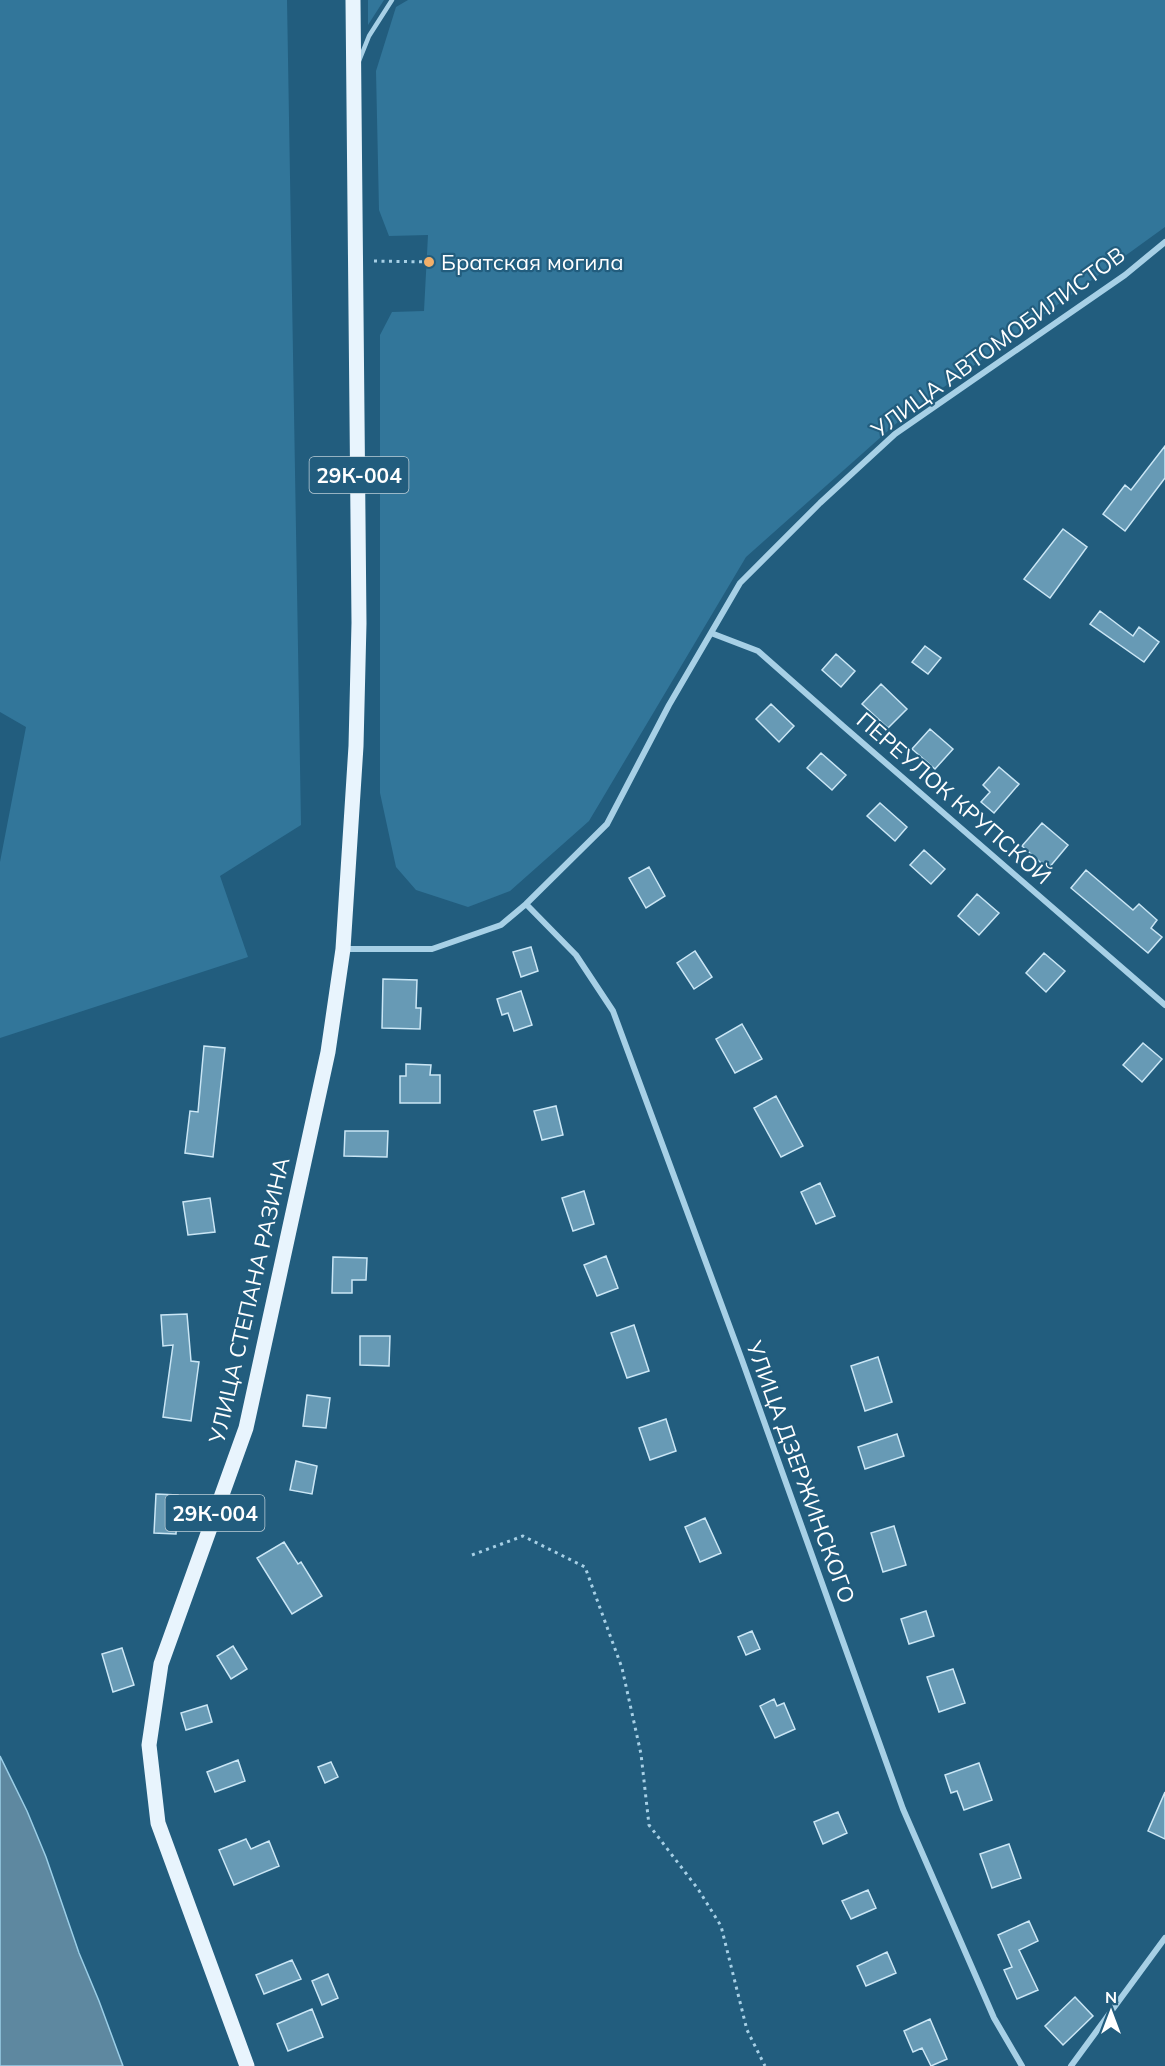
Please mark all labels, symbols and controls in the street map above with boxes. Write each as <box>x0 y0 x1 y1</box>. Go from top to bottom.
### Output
street label: УЛИЦА АВТОМОБИЛИСТОВ <box>865 240 1130 444</box>
place label: Братская могила <box>441 248 624 276</box>
marker: Братская могила <box>422 255 436 269</box>
road number: 29К-004 <box>310 457 409 493</box>
street label: ПЕРЕУЛОК КРУПСКОЙ <box>851 706 1057 890</box>
street label: УЛИЦА СТЕПАНА РАЗИНА <box>202 1154 296 1447</box>
street label: УЛИЦА ДЗЕРЖИНСКОГО <box>740 1336 862 1607</box>
road number: 29К-004 <box>166 1495 264 1531</box>
north arrow <box>1081 1982 1141 2042</box>
text: N <box>1105 1987 1117 2007</box>

